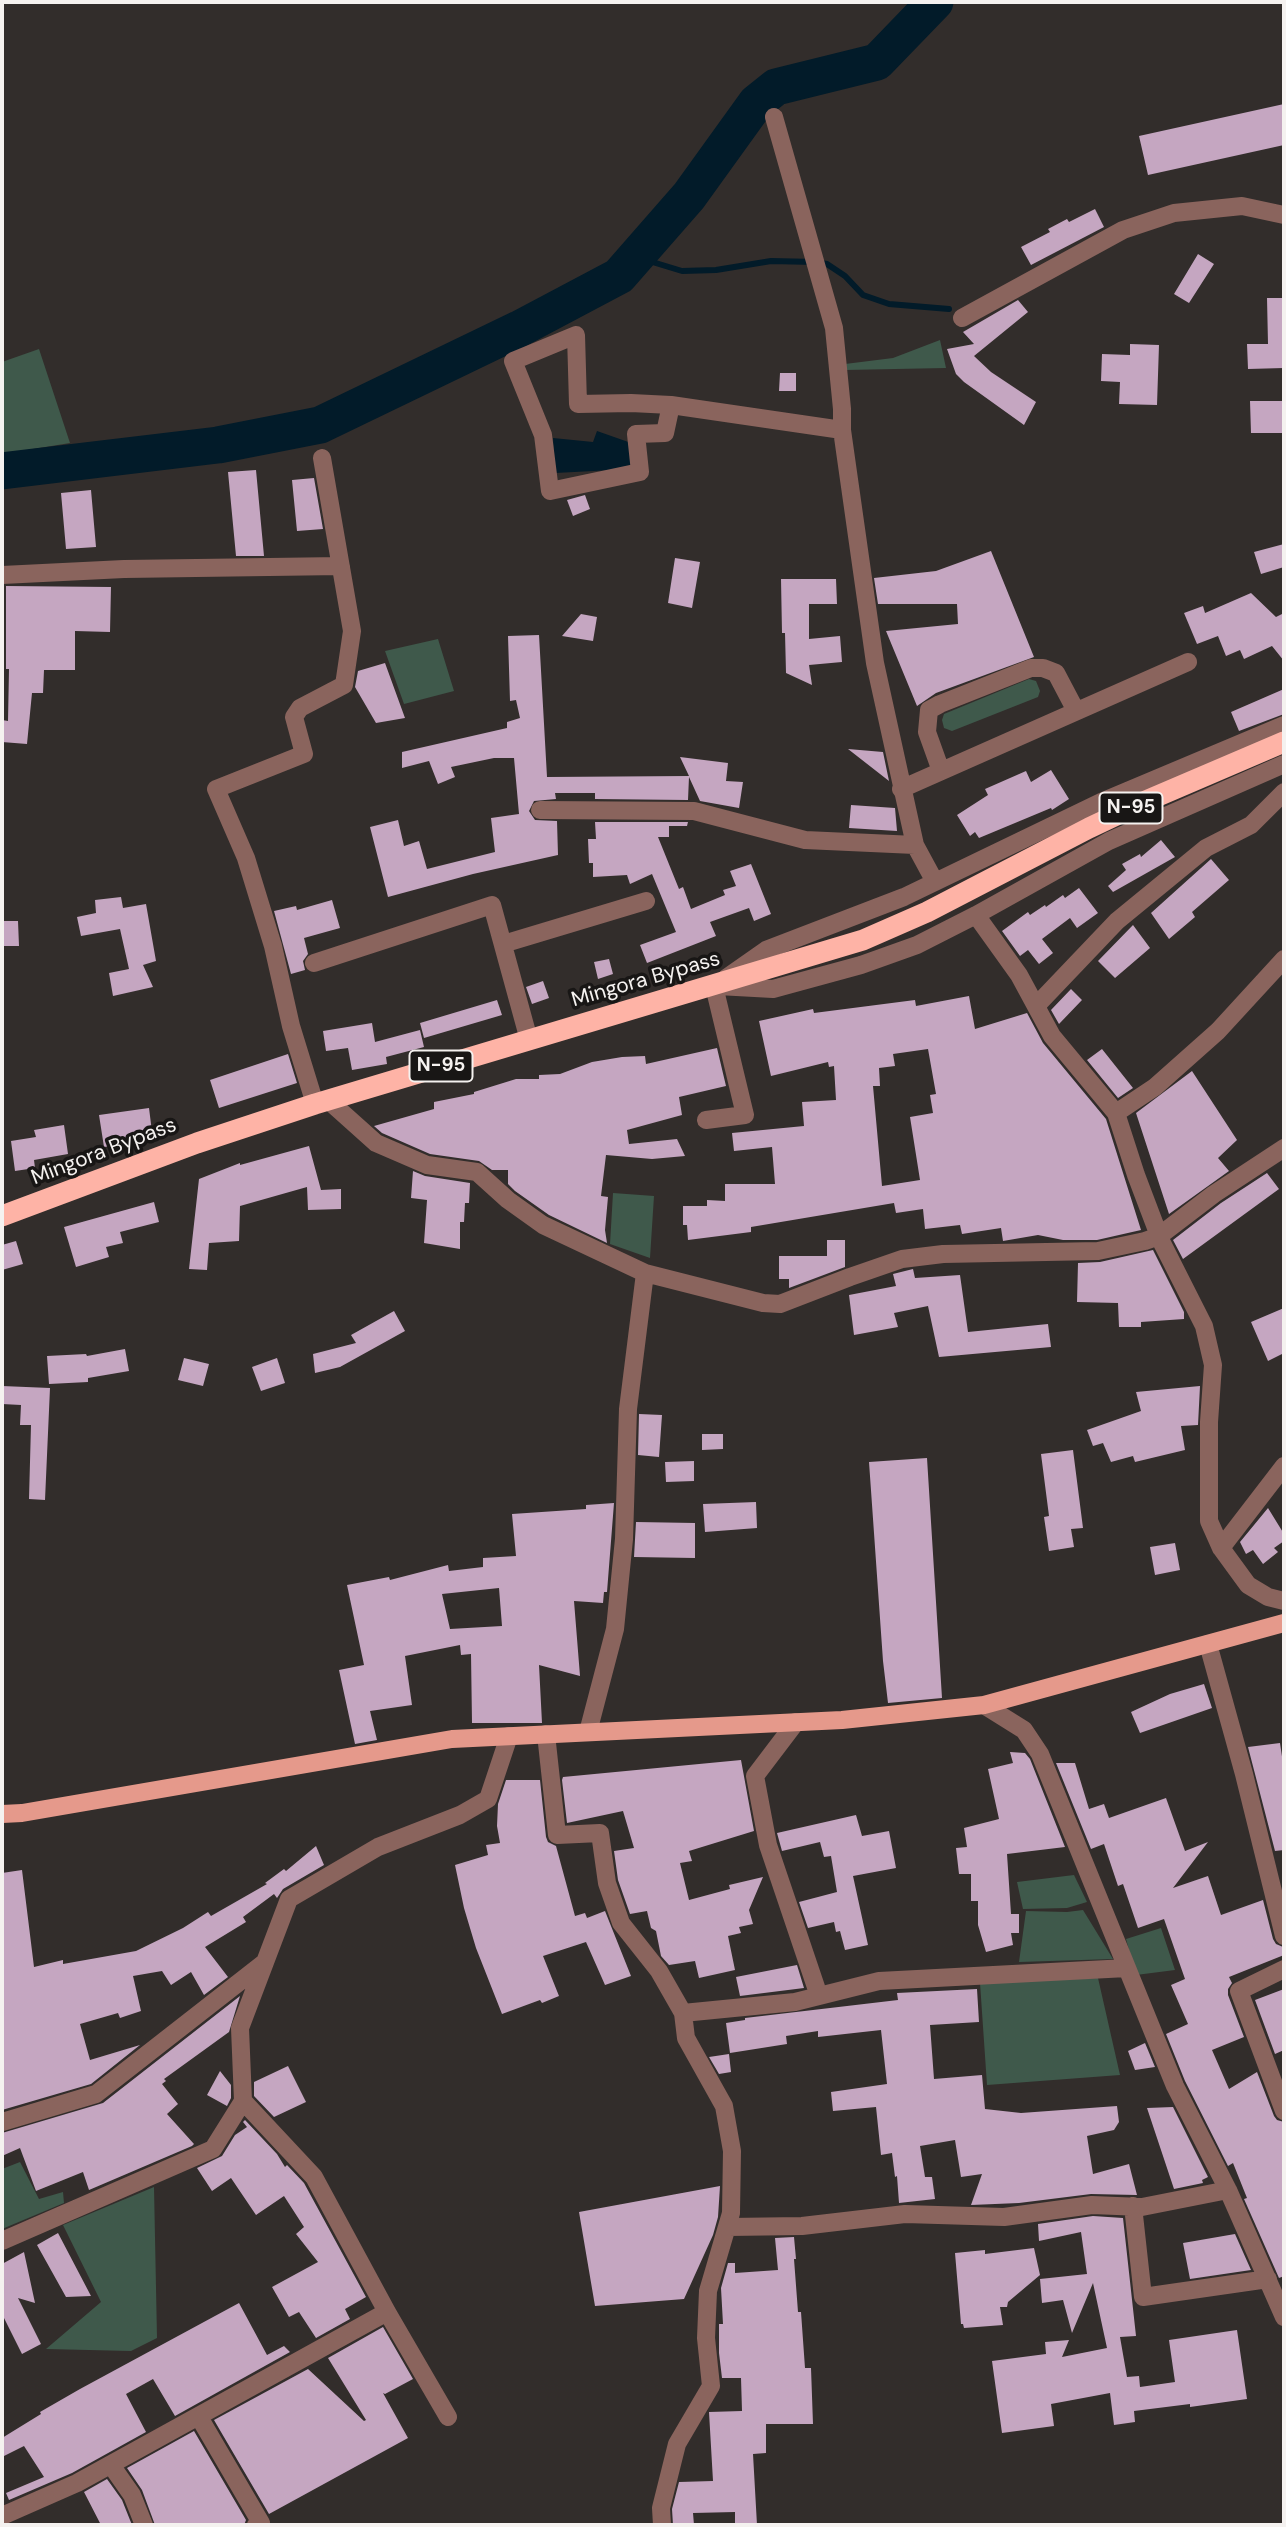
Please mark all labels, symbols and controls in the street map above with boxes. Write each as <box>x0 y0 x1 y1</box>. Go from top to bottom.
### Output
road number: N-95 <box>1100 792 1162 824</box>
street label: Mingora Bypass <box>569 947 723 1013</box>
road number: N-95 <box>410 1050 472 1082</box>
street label: Mingora Bypass <box>28 1113 180 1191</box>

